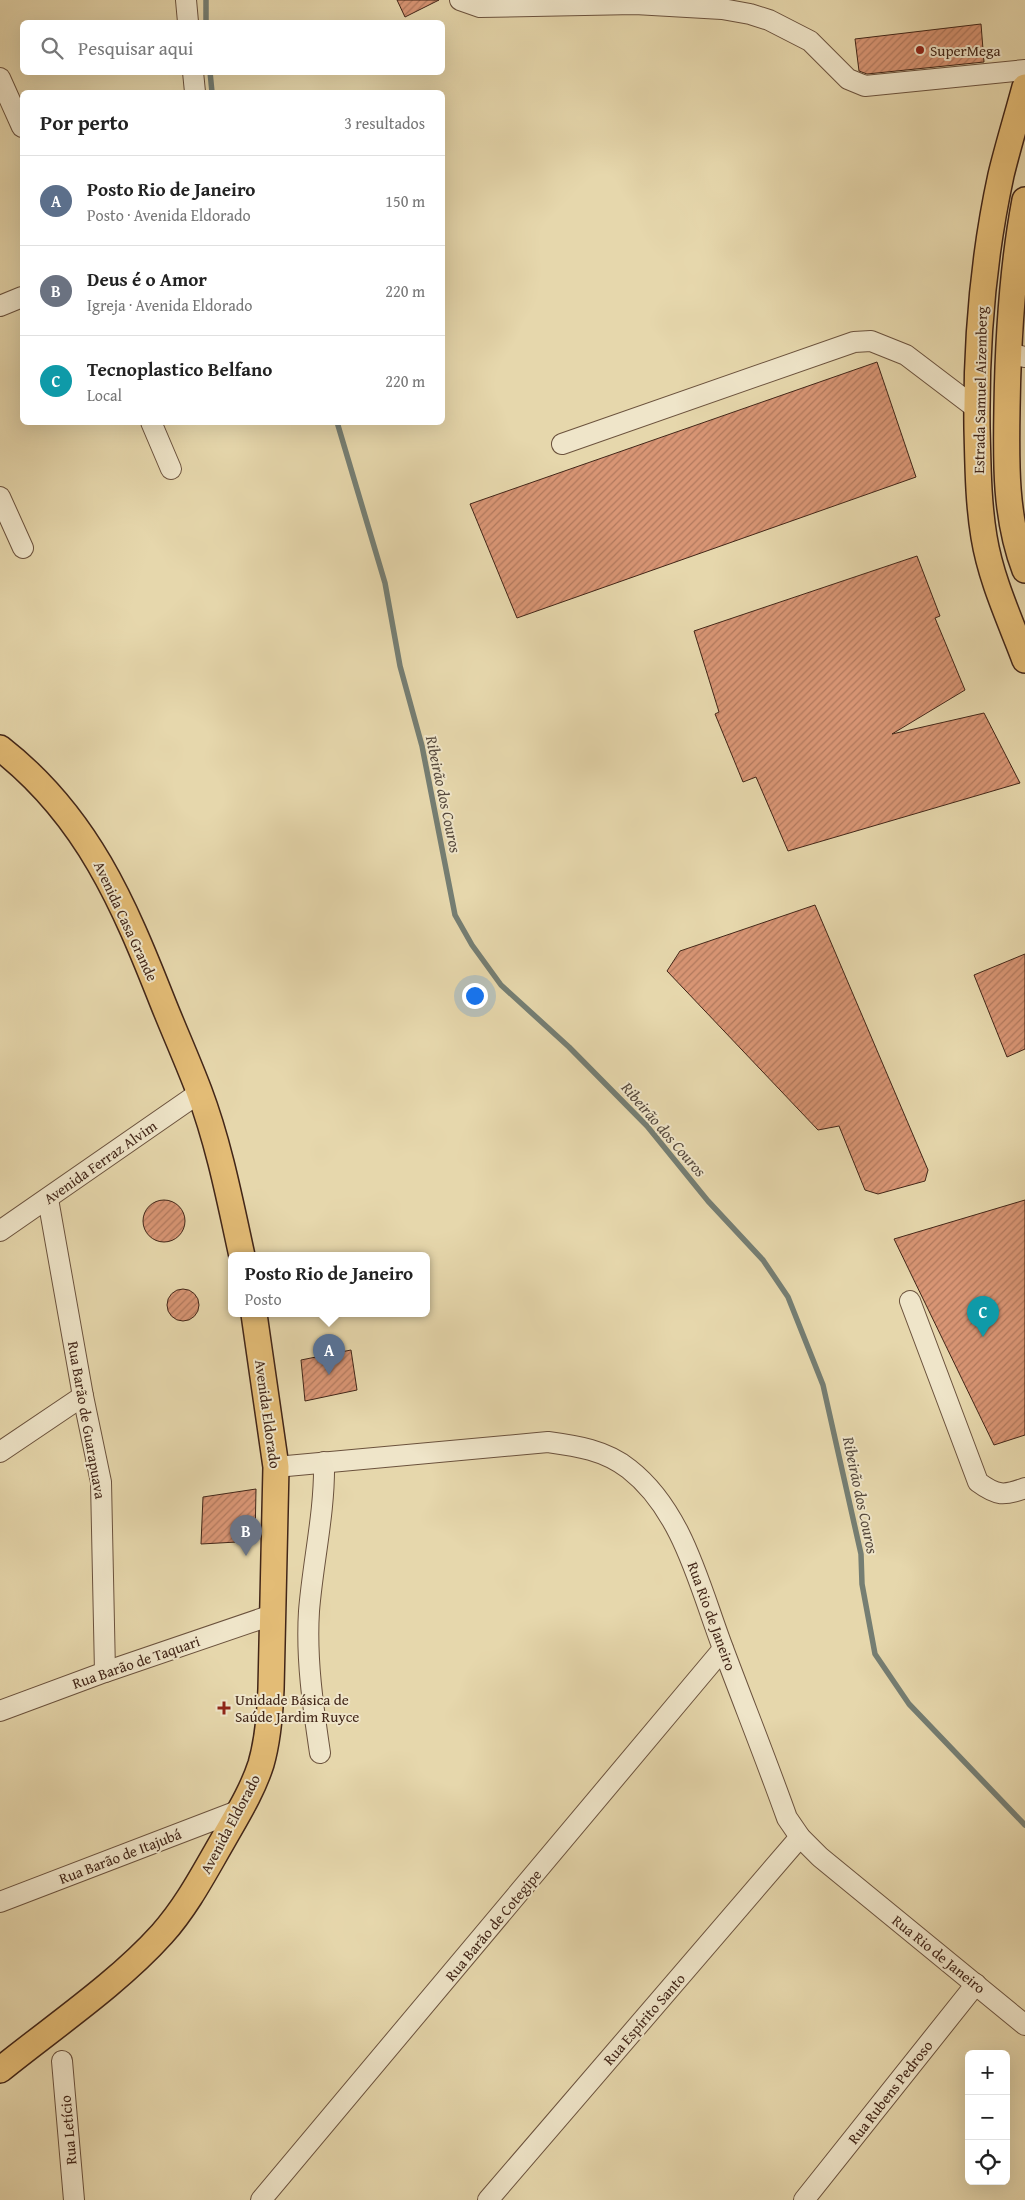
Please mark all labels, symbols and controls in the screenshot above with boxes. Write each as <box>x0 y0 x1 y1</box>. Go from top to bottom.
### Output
search box <box>20 20 445 75</box>
icon: search <box>38 34 66 62</box>
text: Pesquisar aqui <box>78 34 193 62</box>
place label: SuperMega <box>930 40 1001 61</box>
marker: SuperMega <box>914 44 926 56</box>
text: Por perto <box>40 107 129 138</box>
text: 3 resultados <box>344 111 425 135</box>
text: Posto Rio de Janeiro <box>87 175 255 203</box>
text: A <box>51 189 61 213</box>
text: 150 m <box>385 189 425 213</box>
text: Posto · Avenida Eldorado <box>87 203 251 227</box>
text: Deus é o Amor <box>87 265 207 293</box>
text: B <box>51 279 61 303</box>
text: 220 m <box>385 279 425 303</box>
text: Igreja · Avenida Eldorado <box>87 293 252 317</box>
street label: Estrada Samuel Aizemberg <box>968 306 992 474</box>
text: Tecnoplastico Belfano <box>87 355 272 383</box>
text: C <box>51 369 61 393</box>
text: 220 m <box>385 369 425 393</box>
text: Local <box>87 383 122 407</box>
water label: Ribeirão dos Couros <box>420 732 468 855</box>
street label: Avenida Casa Grande <box>89 857 163 985</box>
your location <box>462 983 488 1009</box>
water label: Ribeirão dos Couros <box>615 1075 712 1182</box>
street label: Avenida Ferraz Alvim <box>39 1115 161 1209</box>
popup <box>228 1252 430 1317</box>
text: Posto Rio de Janeiro <box>245 1259 413 1287</box>
text: Posto <box>245 1287 282 1311</box>
pin: C <box>967 1296 999 1337</box>
pin: A <box>313 1334 345 1375</box>
street label: Rua Barão de Guarapuava <box>63 1339 111 1501</box>
street label: Avenida Eldorado <box>250 1358 286 1470</box>
water label: Ribeirão dos Couros <box>837 1433 885 1556</box>
pin: B <box>230 1515 262 1556</box>
street label: Rua Rio de Janeiro <box>683 1559 742 1674</box>
street label: Rua Barão de Taquari <box>69 1630 203 1694</box>
place label: Unidade Básica de Saúde Jardim Ruyce <box>235 1689 359 1727</box>
marker: Unidade Básica de Saúde Jardim Ruyce <box>217 1701 231 1715</box>
street label: Avenida Eldorado <box>195 1770 265 1877</box>
street label: Rua Barão de Itajubá <box>56 1823 184 1889</box>
street label: Rua Barão de Cotegipe <box>440 1865 546 1985</box>
street label: Rua Rio de Janeiro <box>888 1910 990 1998</box>
street label: Rua Espírito Santo <box>598 1968 690 2069</box>
street label: Rua Rubens Pedroso <box>843 2035 937 2148</box>
map controls <box>965 2050 1010 2185</box>
button: + <box>965 2050 1010 2095</box>
street label: Rua Letício <box>54 2094 81 2166</box>
button: − <box>965 2095 1010 2140</box>
button: locate <box>965 2140 1010 2185</box>

